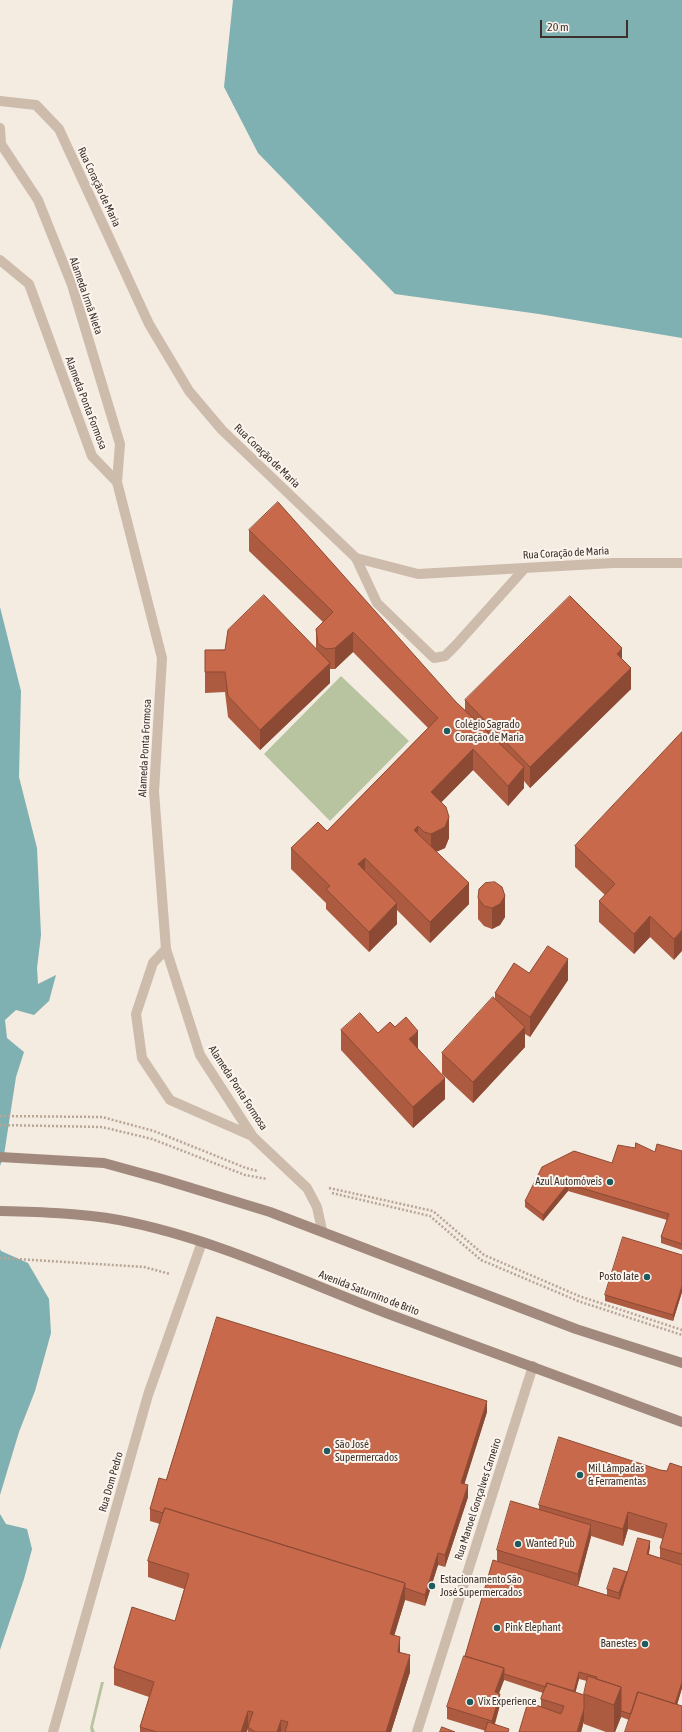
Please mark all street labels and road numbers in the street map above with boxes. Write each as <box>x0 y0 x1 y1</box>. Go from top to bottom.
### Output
street label: Rua Coração de Maria <box>75 145 123 229</box>
street label: Alameda Irmã Nieta <box>67 256 105 336</box>
street label: Alameda Ponta Formosa <box>62 355 110 451</box>
street label: Rua Coração de Maria <box>231 421 303 491</box>
street label: Rua Coração de Maria <box>522 544 610 562</box>
street label: Alameda Ponta Formosa <box>136 699 154 797</box>
street label: Alameda Ponta Formosa <box>206 1043 270 1133</box>
street label: Avenida Saturnino de Brito <box>317 1268 421 1318</box>
street label: Rua Manoel Gonçalves Carneiro <box>452 1436 504 1562</box>
street label: Rua Dom Pedro <box>96 1450 126 1514</box>

